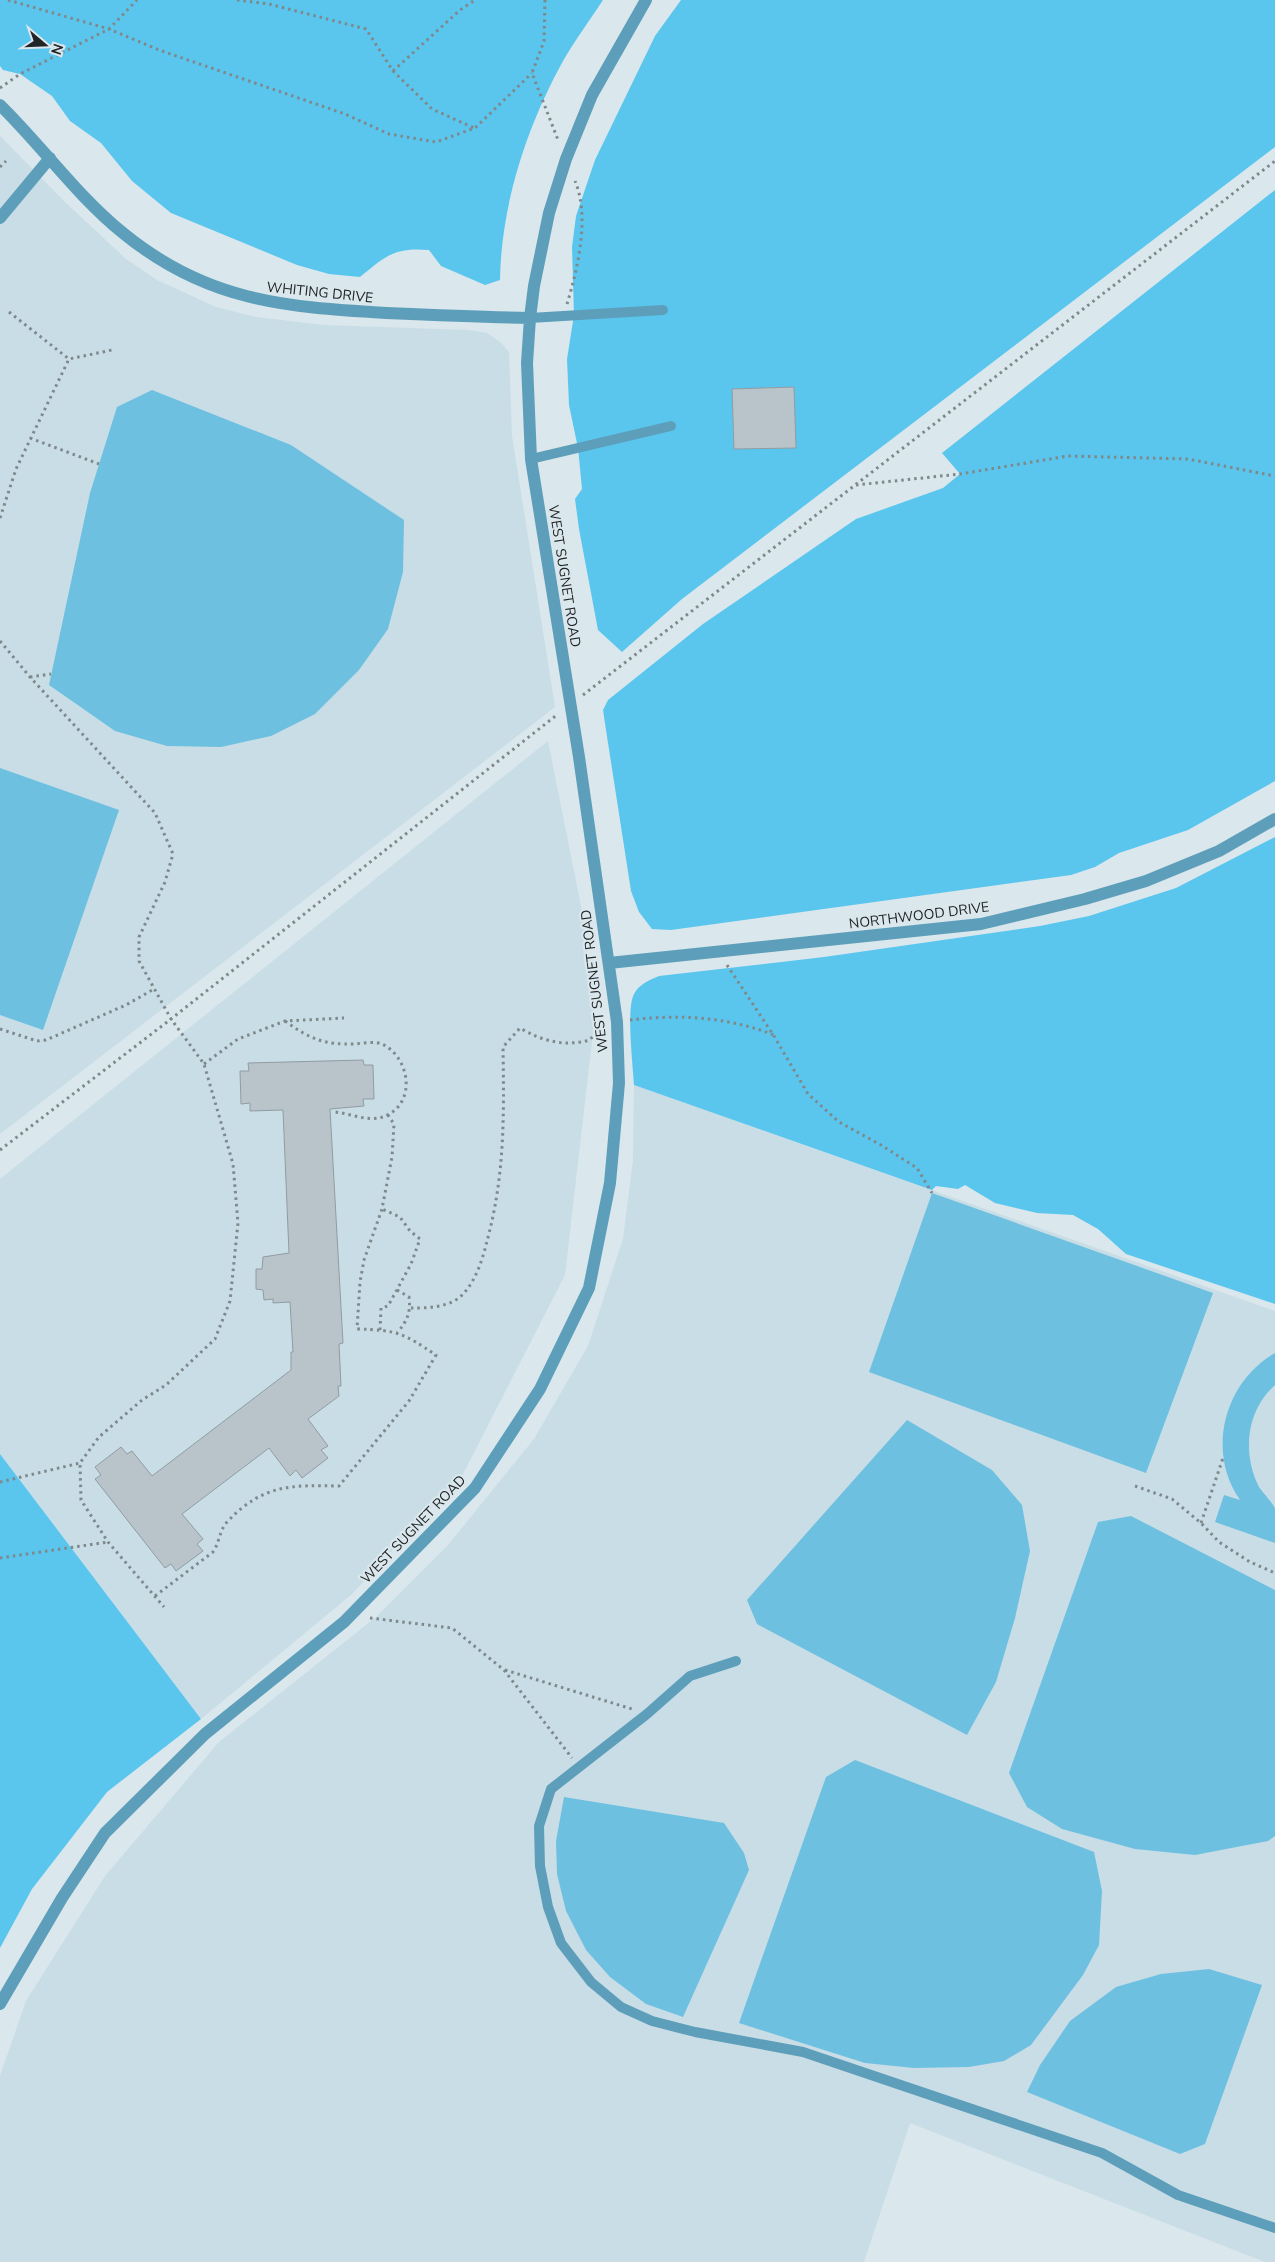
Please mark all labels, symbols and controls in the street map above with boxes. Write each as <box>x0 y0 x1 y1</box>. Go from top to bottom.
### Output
north arrow <box>20 20 70 70</box>
text: N <box>46 41 68 57</box>
street label: WHITING DRIVE <box>266 277 374 308</box>
street label: WEST SUGNET ROAD <box>544 504 585 649</box>
street label: NORTHWOOD DRIVE <box>848 897 990 934</box>
street label: WEST SUGNET ROAD <box>576 908 613 1053</box>
street label: WEST SUGNET ROAD <box>357 1471 470 1588</box>

